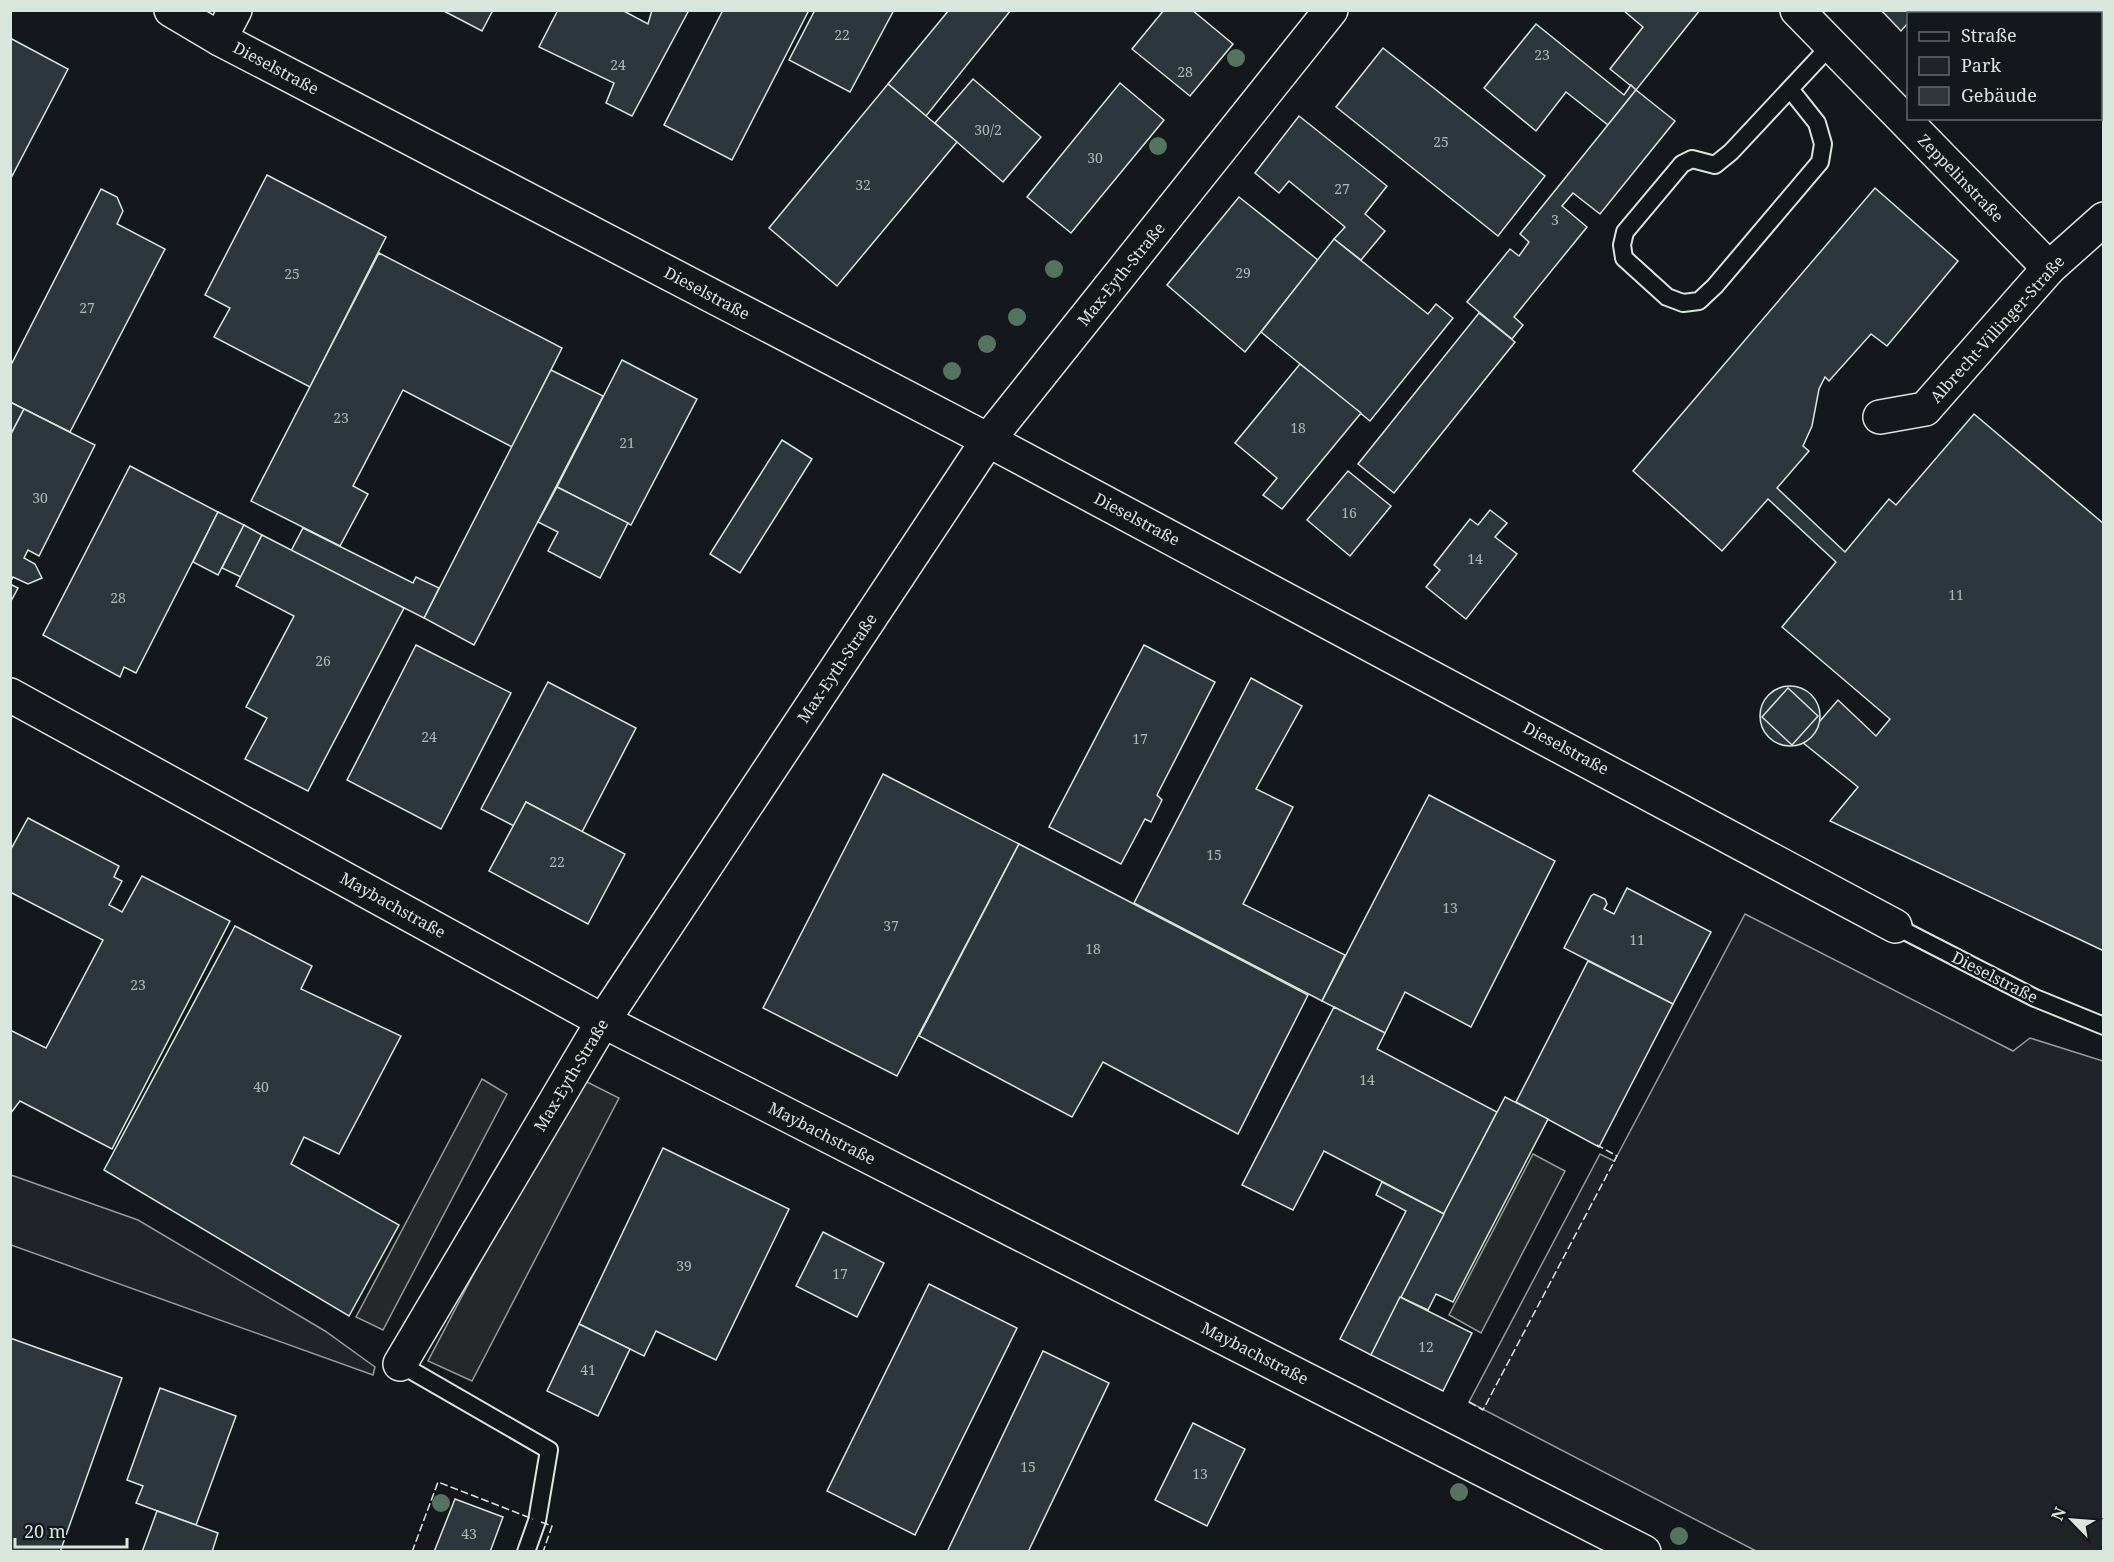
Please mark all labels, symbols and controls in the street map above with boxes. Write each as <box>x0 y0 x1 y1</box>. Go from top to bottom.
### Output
legend <box>1907 12 2102 120</box>
text: Straße <box>1961 23 2017 47</box>
house number: 22 <box>834 25 850 44</box>
street label: Dieselstraße <box>229 36 323 100</box>
house number: 23 <box>1534 45 1550 64</box>
text: Park <box>1961 53 2001 77</box>
house number: 24 <box>610 55 626 74</box>
house number: 28 <box>1177 62 1193 81</box>
text: Gebäude <box>1961 83 2037 107</box>
house number: 30/2 <box>974 120 1002 139</box>
street label: Zeppelinstraße <box>1913 129 2009 227</box>
house number: 25 <box>1433 132 1449 151</box>
house number: 30 <box>1087 148 1103 167</box>
house number: 32 <box>855 175 871 194</box>
house number: 27 <box>1334 179 1350 198</box>
house number: 3 <box>1551 210 1559 229</box>
street label: Max-Eyth-Straße <box>1072 218 1170 330</box>
street label: Albrecht-Villinger-Straße <box>1925 251 2069 407</box>
street label: Dieselstraße <box>660 261 754 325</box>
house number: 29 <box>1235 263 1251 282</box>
house number: 25 <box>284 264 300 283</box>
house number: 27 <box>79 298 95 317</box>
house number: 23 <box>333 408 349 427</box>
house number: 18 <box>1290 418 1306 437</box>
house number: 21 <box>619 433 635 452</box>
street label: Dieselstraße <box>1090 487 1184 551</box>
house number: 30 <box>32 488 48 507</box>
house number: 16 <box>1341 503 1357 522</box>
house number: 14 <box>1467 549 1483 568</box>
house number: 11 <box>1948 585 1964 604</box>
house number: 28 <box>110 588 126 607</box>
street label: Max-Eyth-Straße <box>792 609 882 727</box>
house number: 26 <box>315 651 331 670</box>
street label: Dieselstraße <box>1519 716 1613 780</box>
house number: 24 <box>421 727 437 746</box>
house number: 17 <box>1132 729 1148 748</box>
house number: 15 <box>1206 845 1222 864</box>
house number: 22 <box>549 852 565 871</box>
street label: Maybachstraße <box>336 867 450 943</box>
house number: 13 <box>1442 898 1458 917</box>
house number: 37 <box>883 916 899 935</box>
house number: 11 <box>1629 930 1645 949</box>
house number: 18 <box>1085 939 1101 958</box>
street label: Dieselstraße <box>1948 946 2042 1008</box>
house number: 23 <box>130 975 146 994</box>
street label: Max-Eyth-Straße <box>529 1015 613 1135</box>
house number: 14 <box>1359 1070 1375 1089</box>
house number: 40 <box>253 1077 269 1096</box>
street label: Maybachstraße <box>765 1097 879 1169</box>
house number: 39 <box>676 1256 692 1275</box>
house number: 17 <box>832 1264 848 1283</box>
street label: Maybachstraße <box>1198 1317 1312 1389</box>
house number: 12 <box>1418 1337 1434 1356</box>
house number: 41 <box>580 1360 596 1379</box>
house number: 15 <box>1020 1457 1036 1476</box>
house number: 13 <box>1192 1464 1208 1483</box>
north arrow <box>2042 1490 2102 1550</box>
text: N <box>2046 1503 2071 1524</box>
scale bar <box>15 1511 128 1549</box>
text: 20 m <box>24 1519 66 1543</box>
house number: 43 <box>461 1524 477 1543</box>

